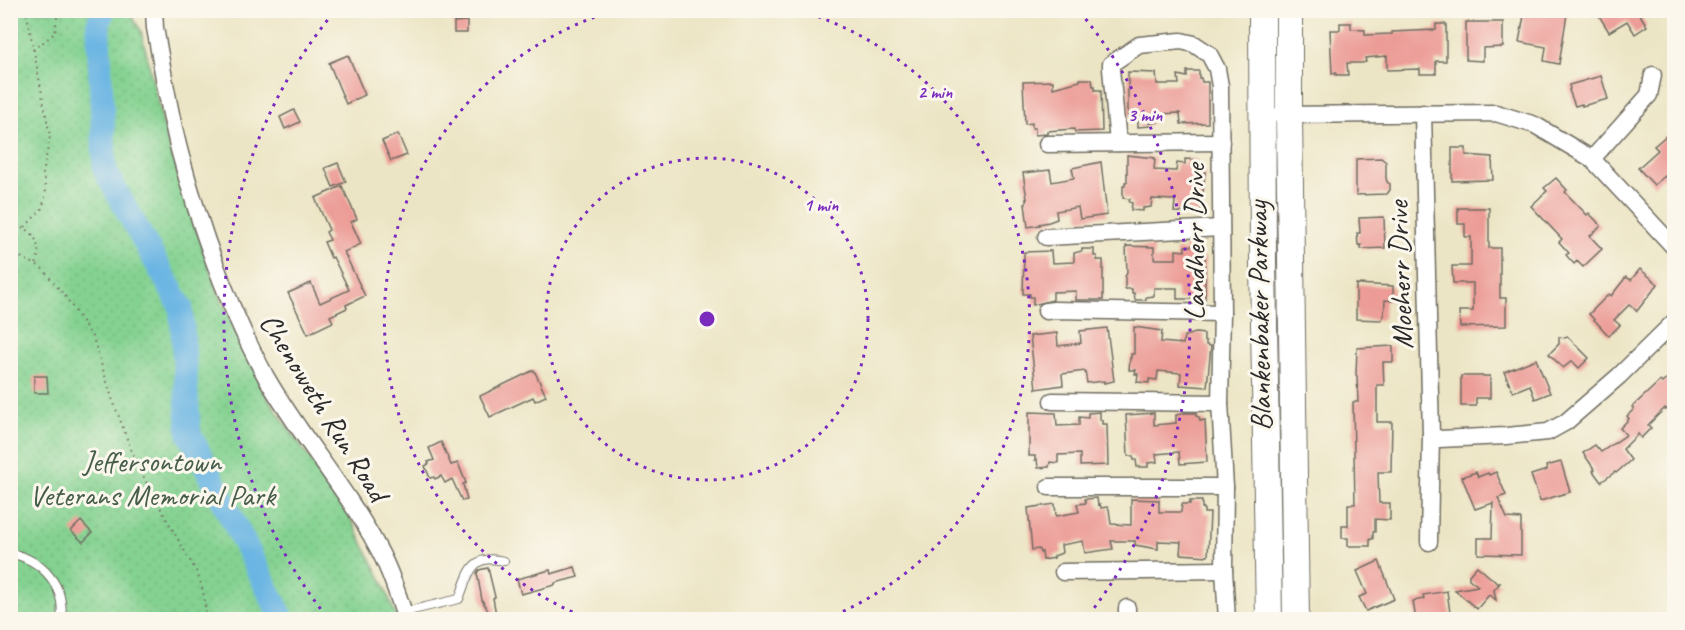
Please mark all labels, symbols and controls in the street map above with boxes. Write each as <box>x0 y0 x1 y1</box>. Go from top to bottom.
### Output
text: 2 min <box>918 81 953 103</box>
text: 3 min <box>1128 104 1163 126</box>
street label: Landherr Drive <box>1175 161 1213 320</box>
text: 1 min <box>804 194 839 216</box>
street label: Moeherr Drive <box>1378 198 1422 350</box>
street label: Blankenbaker Parkway <box>1238 199 1280 431</box>
street label: Chenoweth Run Road <box>251 306 399 512</box>
centre of rings <box>697 309 717 329</box>
park label: Jeffersontown Veterans Memorial Park <box>29 442 277 514</box>

